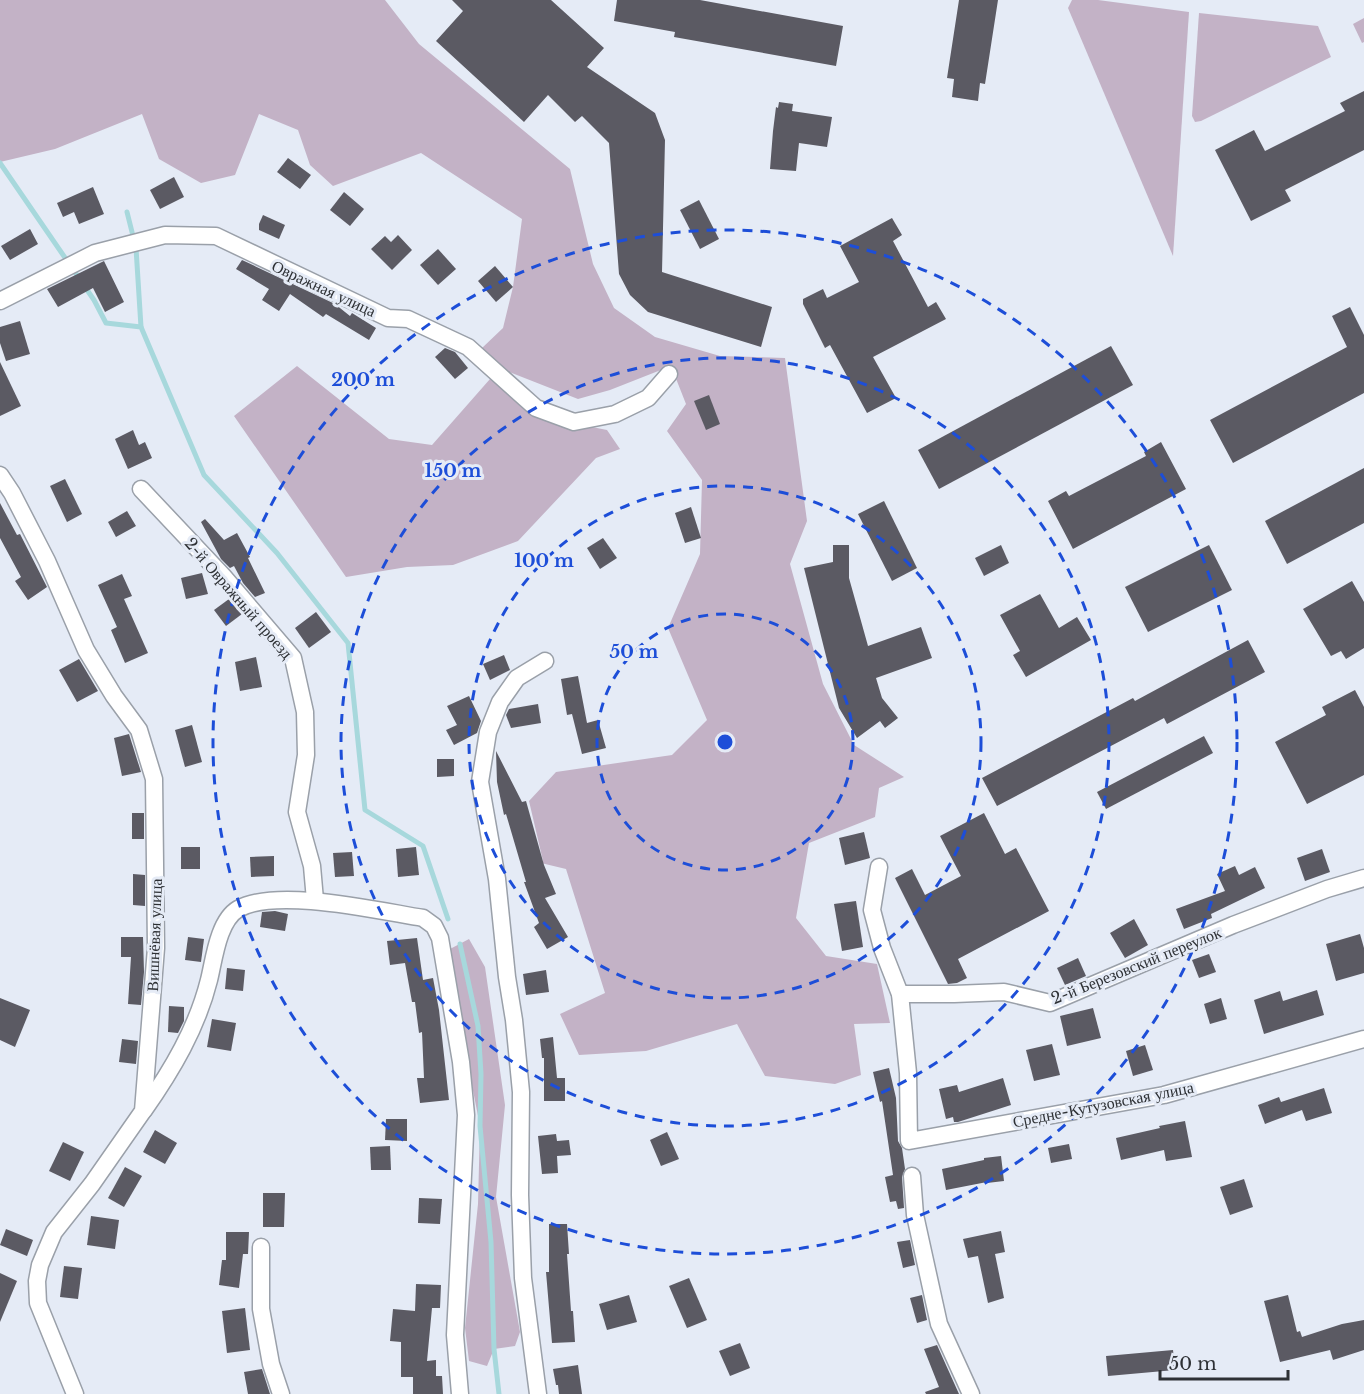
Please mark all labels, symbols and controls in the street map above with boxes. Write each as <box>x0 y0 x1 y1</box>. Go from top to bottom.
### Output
street label: Овражная улица <box>269 255 379 321</box>
text: 200 m <box>331 369 395 391</box>
text: 150 m <box>425 460 482 482</box>
street label: 2-й Овражный проезд <box>181 533 297 663</box>
text: 100 m <box>514 550 574 572</box>
text: 50 m <box>610 641 659 663</box>
centre of rings <box>715 732 735 752</box>
street label: Вишнёвая улица <box>142 878 166 992</box>
street label: 2-й Березовский переулок <box>1048 922 1224 1008</box>
street label: Средне-Кутузовская улица <box>1011 1077 1195 1131</box>
scale bar <box>1160 1343 1288 1381</box>
text: 50 m <box>1169 1353 1217 1375</box>

